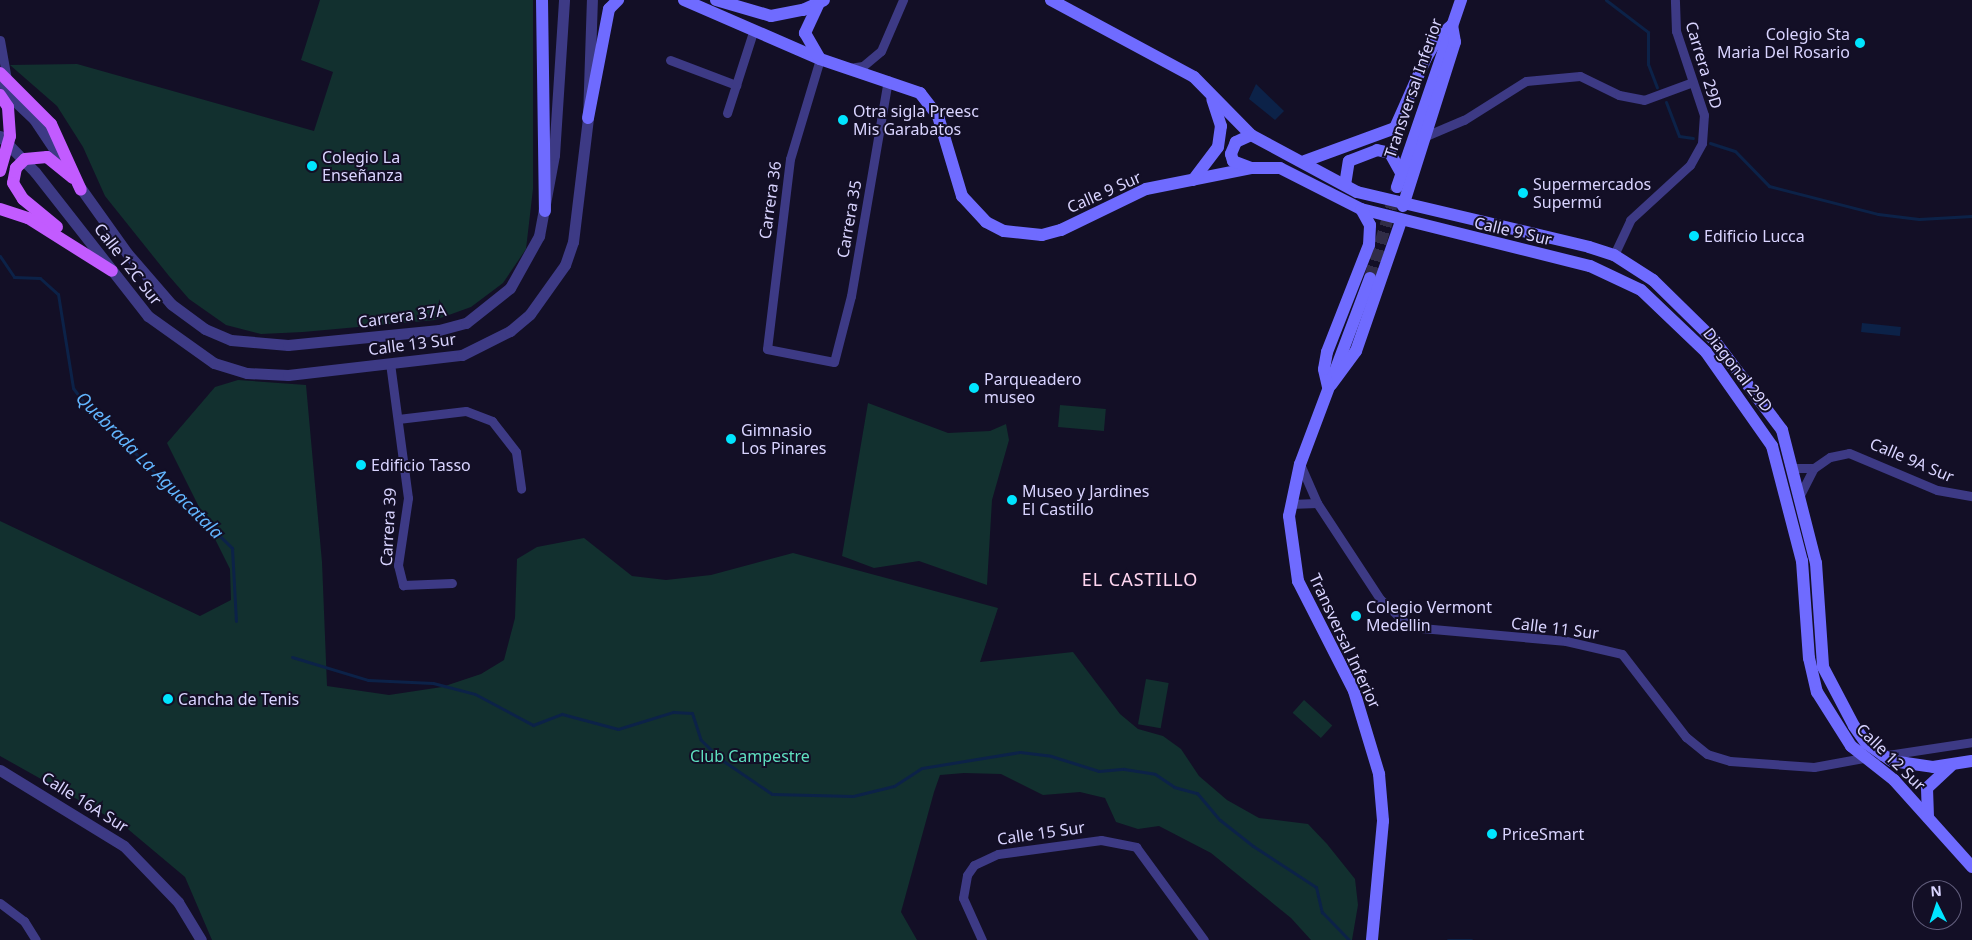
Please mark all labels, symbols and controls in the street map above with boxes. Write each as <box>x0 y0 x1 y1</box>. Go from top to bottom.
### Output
street label: Transversal Inferior <box>1380 16 1446 160</box>
street label: Carrera 29D <box>1682 19 1726 111</box>
place label: Colegio Sta Maria Del Rosario <box>1717 24 1850 62</box>
marker: Colegio Sta Maria Del Rosario <box>1854 37 1866 49</box>
place label: Otra sigla Preesc Mis Garabatos <box>853 101 979 139</box>
marker: Otra sigla Preesc Mis Garabatos <box>837 114 849 126</box>
place label: Colegio La Enseñanza <box>322 147 403 185</box>
marker: Colegio La Enseñanza <box>306 160 318 172</box>
street label: Carrera 36 <box>755 160 785 240</box>
street label: Calle 9 Sur <box>1064 167 1144 217</box>
place label: Supermercados Supermú <box>1533 174 1651 212</box>
street label: Carrera 35 <box>833 179 865 259</box>
marker: Supermercados Supermú <box>1517 187 1529 199</box>
street label: Calle 9 Sur <box>1472 213 1554 249</box>
street label: Calle 12C Sur <box>90 219 166 309</box>
place label: Edificio Lucca <box>1704 226 1805 246</box>
marker: Edificio Lucca <box>1688 230 1700 242</box>
street label: Carrera 37A <box>357 300 447 332</box>
street label: Diagonal 29D <box>1699 324 1777 416</box>
street label: Calle 13 Sur <box>367 329 457 359</box>
place label: Parqueadero museo <box>984 369 1082 407</box>
marker: Parqueadero museo <box>968 382 980 394</box>
water label: Quebrada La Aguacatala <box>72 387 228 543</box>
place label: Gimnasio Los Pinares <box>741 420 827 458</box>
marker: Gimnasio Los Pinares <box>725 433 737 445</box>
street label: Calle 9A Sur <box>1867 434 1957 486</box>
place label: Edificio Tasso <box>371 455 471 475</box>
marker: Edificio Tasso <box>355 459 367 471</box>
place label: Museo y Jardines El Castillo <box>1022 481 1149 519</box>
street label: Carrera 39 <box>376 487 400 567</box>
marker: Museo y Jardines El Castillo <box>1006 494 1018 506</box>
district label: EL CASTILLO <box>1080 568 1200 590</box>
street label: Transversal Inferior <box>1305 571 1385 711</box>
place label: Colegio Vermont Medellin <box>1366 597 1492 635</box>
marker: Colegio Vermont Medellin <box>1350 610 1362 622</box>
street label: Calle 11 Sur <box>1510 613 1600 643</box>
place label: Cancha de Tenis <box>178 689 299 709</box>
marker: Cancha de Tenis <box>162 693 174 705</box>
street label: Calle 12 Sur <box>1853 719 1929 795</box>
park label: Club Campestre <box>690 746 810 766</box>
street label: Calle 16A Sur <box>38 768 132 836</box>
street label: Calle 15 Sur <box>996 817 1086 849</box>
place label: PriceSmart <box>1502 824 1584 844</box>
marker: PriceSmart <box>1486 828 1498 840</box>
north arrow <box>1912 880 1962 930</box>
text: N <box>1930 881 1942 900</box>

